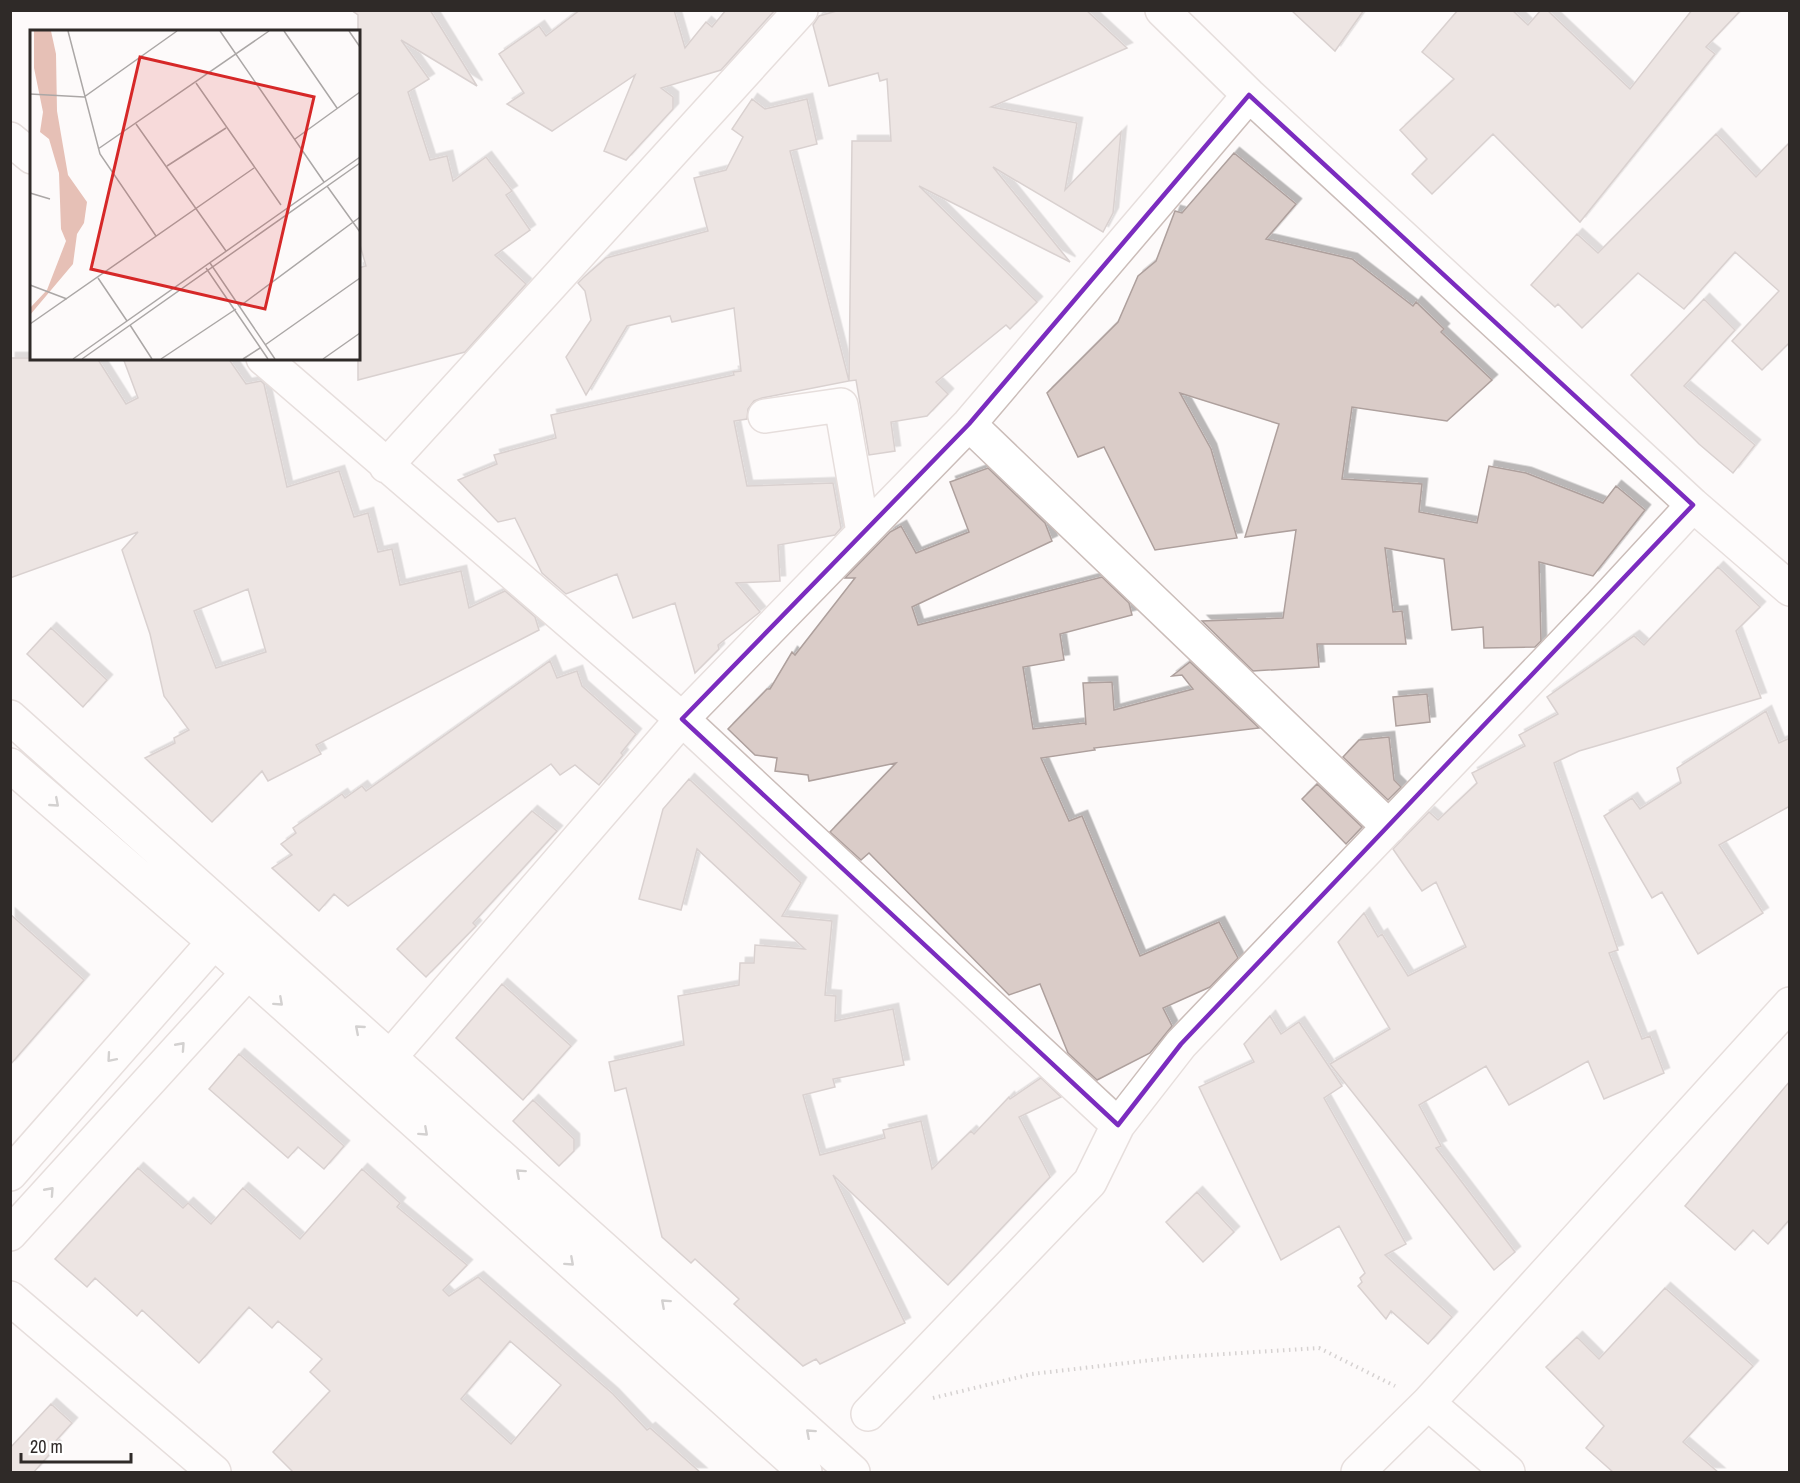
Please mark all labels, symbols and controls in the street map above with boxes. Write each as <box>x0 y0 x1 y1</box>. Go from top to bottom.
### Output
inset map <box>30 30 360 360</box>
one-way arrow <box>48 796 58 807</box>
one-way arrow <box>272 995 283 1006</box>
one-way arrow <box>355 1025 366 1036</box>
one-way arrow <box>174 1042 185 1053</box>
one-way arrow <box>107 1051 118 1062</box>
one-way arrow <box>418 1125 428 1136</box>
one-way arrow <box>516 1169 527 1180</box>
one-way arrow <box>43 1187 54 1198</box>
one-way arrow <box>563 1255 574 1266</box>
one-way arrow <box>661 1299 672 1310</box>
scale bar <box>21 1426 130 1464</box>
one-way arrow <box>806 1429 817 1440</box>
text: 20 m <box>30 1434 63 1459</box>

